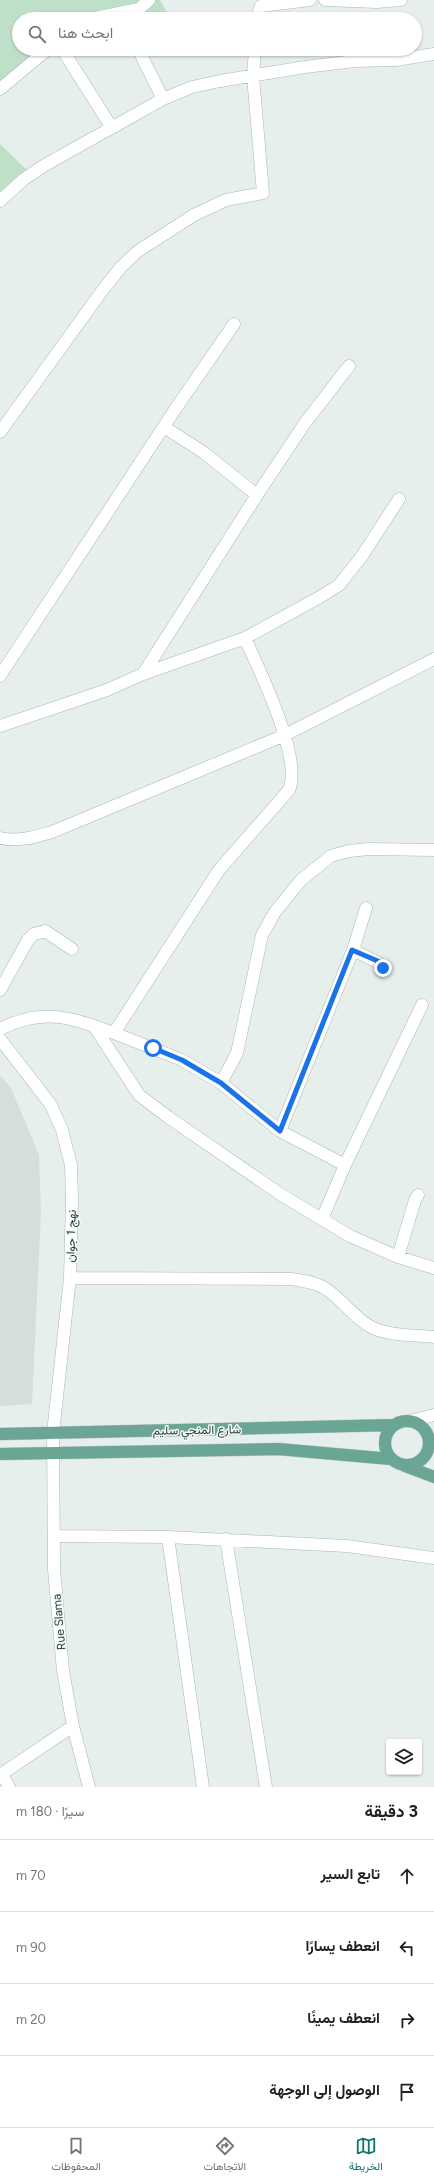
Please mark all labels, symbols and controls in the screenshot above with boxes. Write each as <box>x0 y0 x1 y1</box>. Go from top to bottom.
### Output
search box <box>12 12 422 56</box>
icon: search <box>26 23 48 45</box>
text: ابحث هنا <box>58 24 113 42</box>
route end <box>374 959 392 977</box>
route start <box>144 1039 162 1057</box>
street label: نهج 1 جوان <box>63 1209 81 1263</box>
street label: شارع المنجي سليم <box>153 1422 241 1441</box>
street label: Rue Slama <box>50 1593 68 1651</box>
map controls <box>386 1739 422 1775</box>
button: layers <box>386 1739 422 1775</box>
text: 3 دقيقة <box>364 1801 418 1821</box>
text: سيرًا · 180 m <box>16 1804 84 1819</box>
text: تابع السير <box>320 1865 380 1883</box>
icon: ahead <box>396 1865 418 1887</box>
text: 70 m <box>16 1868 46 1883</box>
text: انعطف يسارًا <box>305 1937 380 1955</box>
icon: left <box>396 1937 418 1959</box>
text: 90 m <box>16 1940 46 1955</box>
text: انعطف يمينًا <box>307 2009 380 2027</box>
icon: right <box>396 2009 418 2031</box>
text: 20 m <box>16 2012 46 2027</box>
text: الوصول إلى الوجهة <box>269 2081 380 2099</box>
icon: arrive <box>396 2081 418 2103</box>
tab: المحفوظات <box>51 2135 101 2176</box>
tab: الاتجاهات <box>203 2135 246 2176</box>
tab: الخريطة <box>349 2135 383 2176</box>

